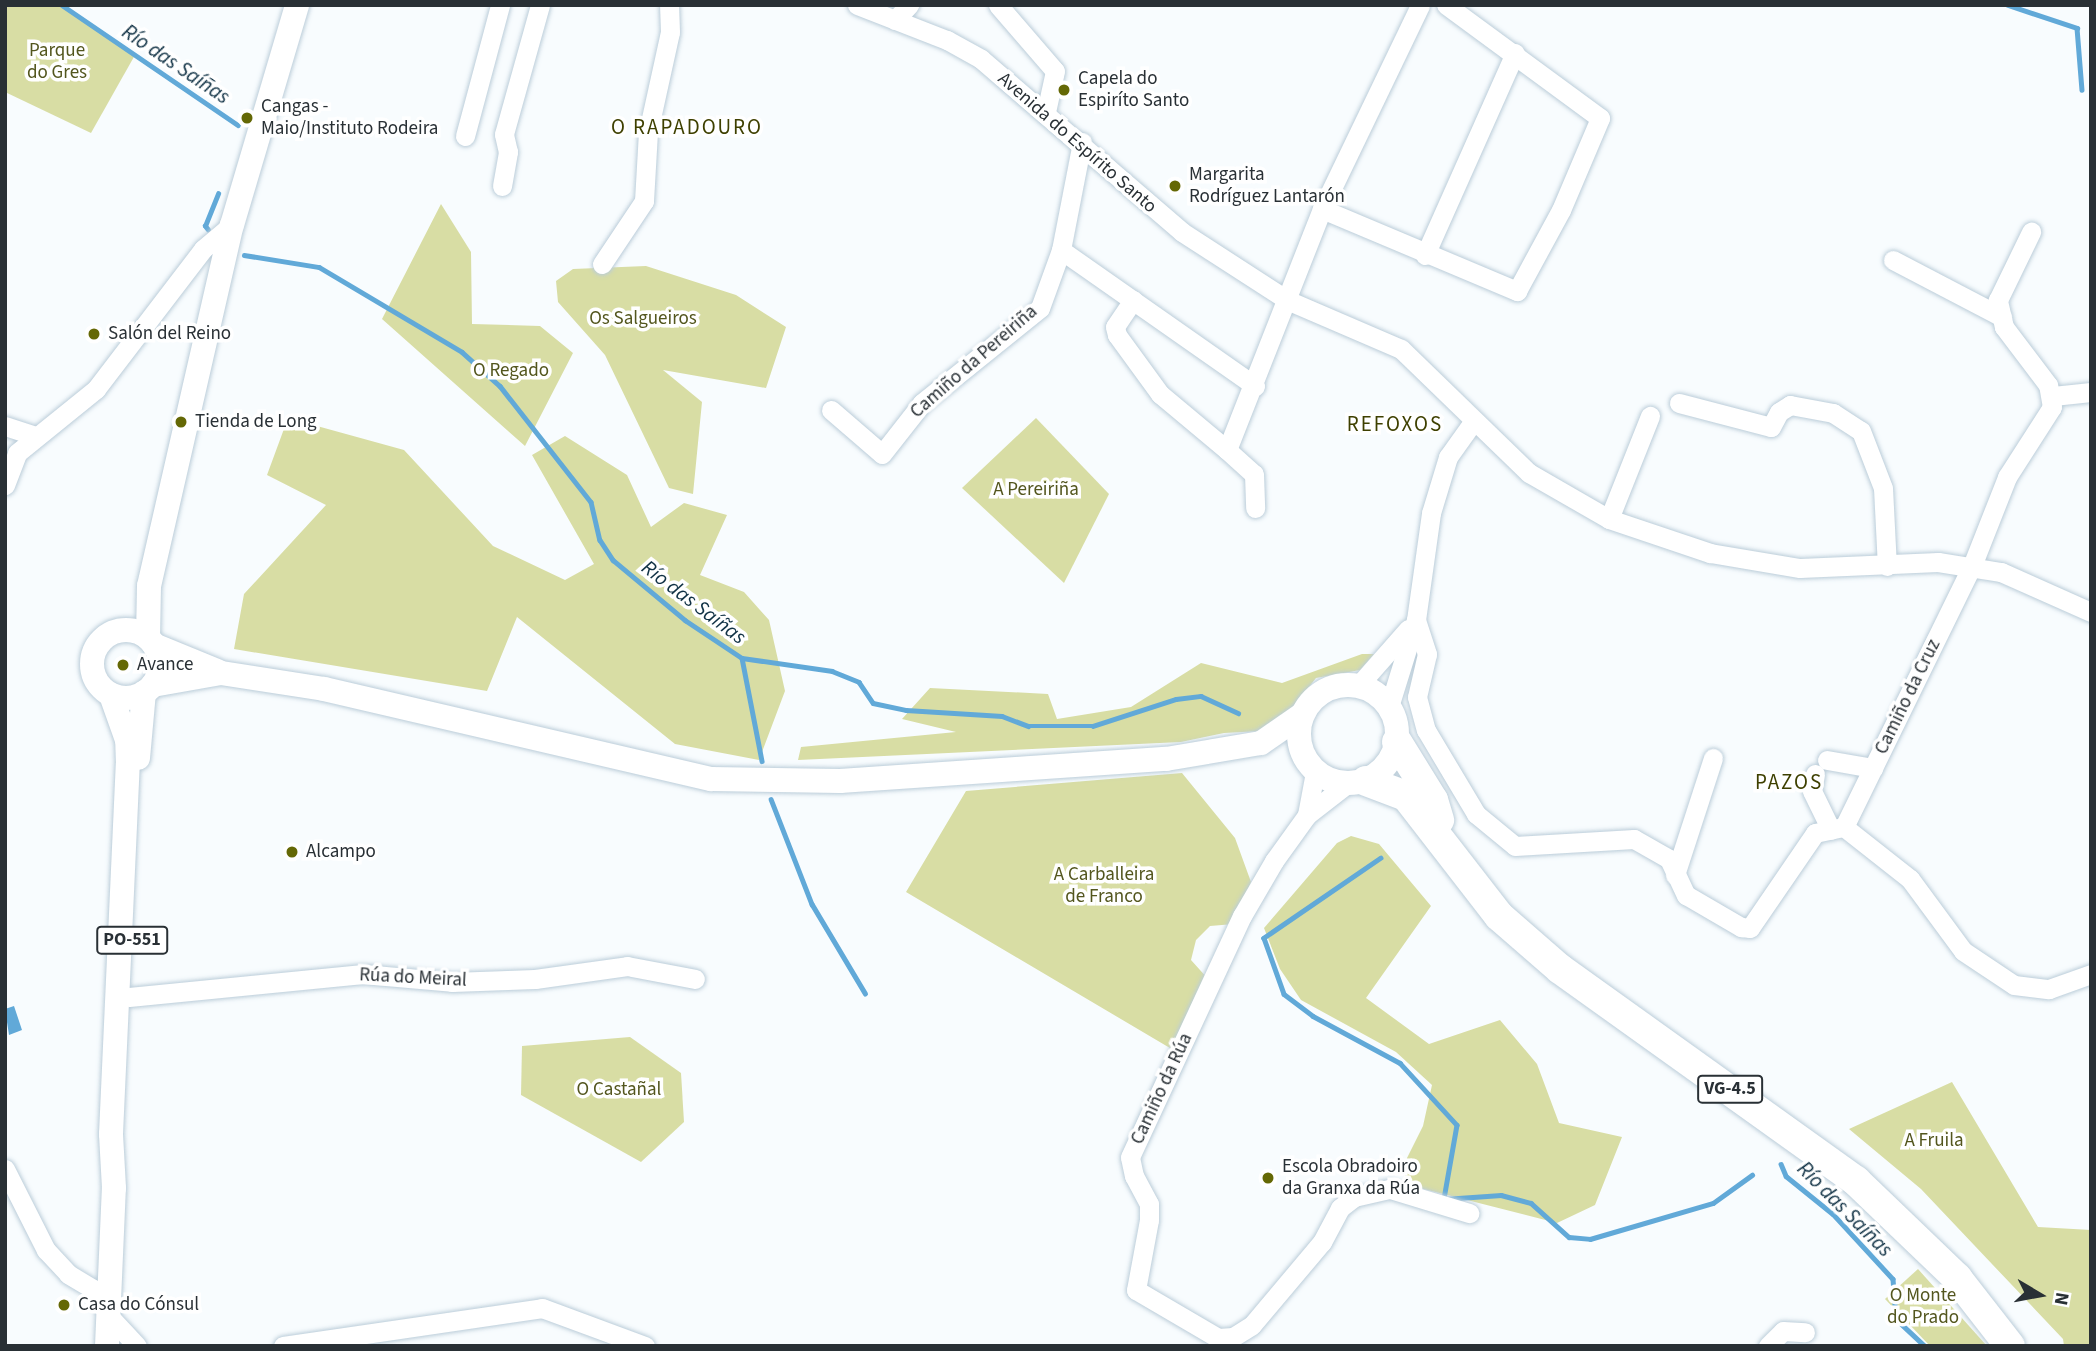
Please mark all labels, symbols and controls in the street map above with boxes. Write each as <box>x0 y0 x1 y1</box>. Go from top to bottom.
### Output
water label: Río das Saíñas <box>117 19 235 109</box>
park label: Parque do Gres <box>27 40 87 84</box>
street label: Avenida do Espírito Santo <box>993 68 1161 218</box>
place label: Capela do Espiríto Santo <box>1078 68 1189 112</box>
marker: Capela do Espiríto Santo <box>1056 82 1072 98</box>
place label: Cangas - Maio/Instituto Rodeira <box>261 96 438 140</box>
marker: Cangas - Maio/Instituto Rodeira <box>239 110 255 126</box>
district label: O RAPADOURO <box>612 114 762 140</box>
place label: Margarita Rodríguez Lantarón <box>1189 164 1345 208</box>
marker: Margarita Rodríguez Lantarón <box>1167 178 1183 194</box>
street label: Camiño da Pereiriña <box>906 301 1042 423</box>
park label: Os Salgueiros <box>589 308 697 330</box>
place label: Salón del Reino <box>108 323 231 345</box>
marker: Salón del Reino <box>86 326 102 342</box>
park label: O Regado <box>473 360 549 382</box>
place label: Tienda de Long <box>195 411 317 433</box>
district label: REFOXOS <box>1348 411 1442 437</box>
marker: Tienda de Long <box>173 414 189 430</box>
park label: A Pereiriña <box>993 479 1079 501</box>
water label: Río das Saíñas <box>637 555 751 649</box>
street label: Camiño da Cruz <box>1870 636 1946 758</box>
place label: Avance <box>137 654 193 676</box>
marker: Avance <box>115 657 131 673</box>
district label: PAZOS <box>1756 769 1822 795</box>
place label: Alcampo <box>306 841 376 863</box>
marker: Alcampo <box>284 844 300 860</box>
park label: A Carballeira de Franco <box>1054 864 1154 908</box>
road number: PO-551 <box>95 925 169 954</box>
street label: Rúa do Meiral <box>359 964 467 992</box>
street label: Camiño da Rúa <box>1126 1030 1198 1148</box>
road number: VG-4.5 <box>1697 1074 1763 1104</box>
park label: O Castañal <box>577 1079 661 1101</box>
park label: A Fruila <box>1904 1130 1964 1152</box>
place label: Escola Obradoiro da Granxa da Rúa <box>1282 1156 1420 1200</box>
water label: Río das Saíñas <box>1792 1156 1898 1262</box>
marker: Escola Obradoiro da Granxa da Rúa <box>1260 1170 1276 1186</box>
north arrow <box>2005 1260 2075 1330</box>
park label: O Monte do Prado <box>1887 1285 1959 1329</box>
text: N <box>2047 1290 2076 1307</box>
place label: Casa do Cónsul <box>78 1294 199 1316</box>
marker: Casa do Cónsul <box>56 1297 72 1313</box>

